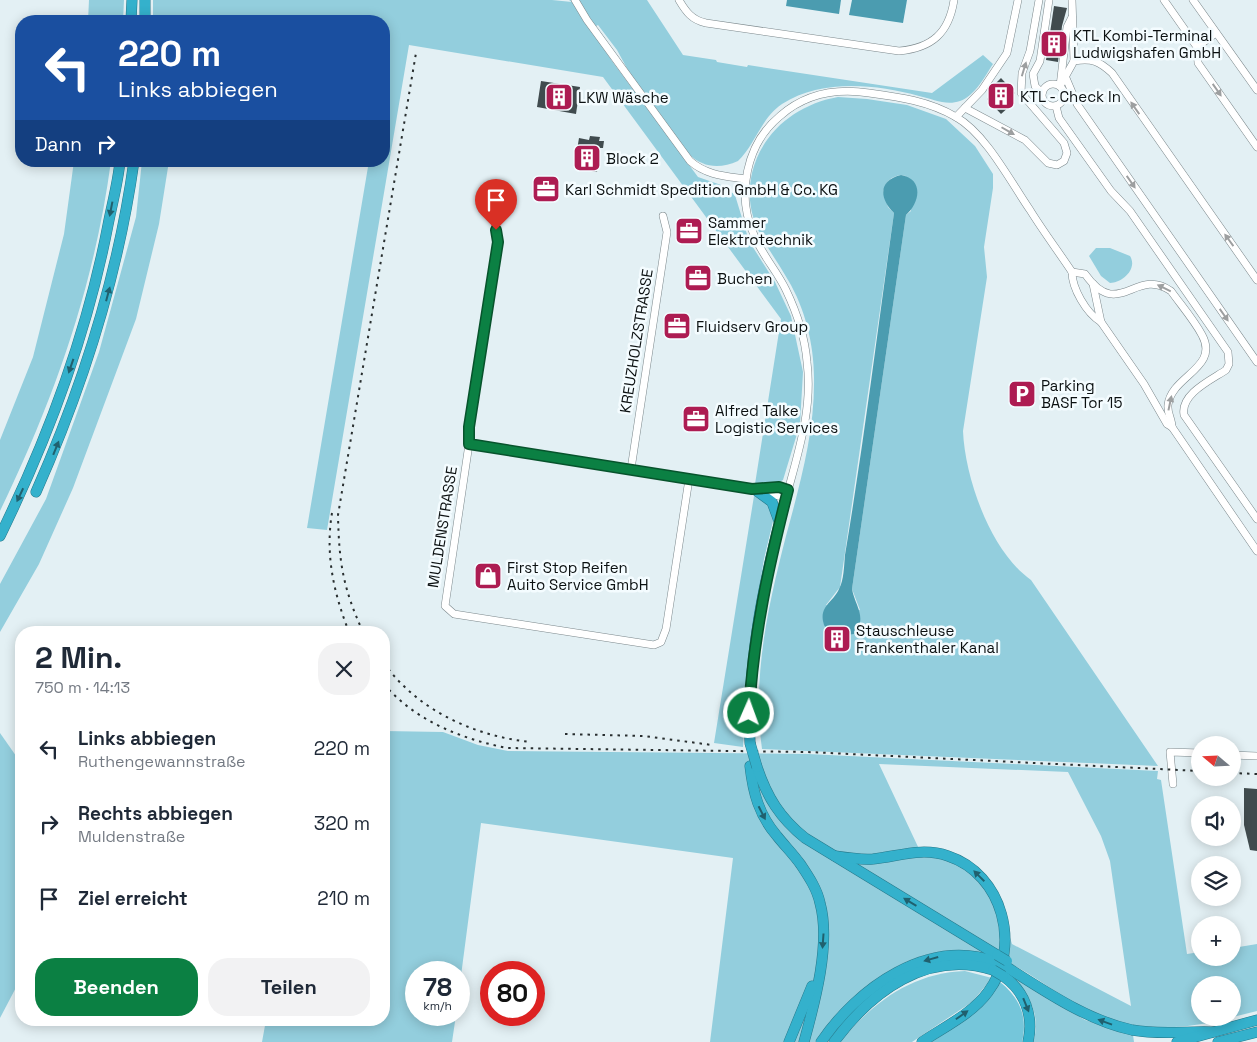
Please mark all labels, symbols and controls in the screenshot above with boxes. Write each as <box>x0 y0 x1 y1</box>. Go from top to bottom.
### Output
place label: KTL Kombi-Terminal Ludwigshafen GmbH <box>1073 26 1221 62</box>
building icon: KTL Kombi-Terminal Ludwigshafen GmbH <box>1039 29 1069 59</box>
text: 220 m <box>118 32 221 76</box>
icon: left <box>35 35 100 100</box>
one-way arrow <box>1021 61 1029 76</box>
text: Links abbiegen <box>118 75 278 103</box>
building icon: KTL - Check In <box>986 81 1016 111</box>
building icon: LKW Wäsche <box>544 82 574 112</box>
one-way arrow <box>1212 83 1222 96</box>
place label: KTL - Check In <box>1020 87 1121 106</box>
place label: LKW Wäsche <box>578 88 669 107</box>
one-way arrow <box>1130 101 1140 114</box>
one-way arrow <box>1002 126 1015 135</box>
icon: right <box>92 130 120 158</box>
text: Dann <box>35 132 82 157</box>
building icon: Block 2 <box>572 143 602 173</box>
place label: Block 2 <box>606 149 659 168</box>
office icon: Karl Schmidt Spedition GmbH & Co. KG <box>531 174 561 204</box>
one-way arrow <box>1126 175 1136 189</box>
pin <box>475 179 517 230</box>
place label: Karl Schmidt Spedition GmbH & Co. KG <box>565 180 838 199</box>
icon: arrive <box>482 186 510 214</box>
one-way arrow <box>107 202 115 218</box>
place label: Sammer Elektrotechnik <box>708 213 813 249</box>
office icon: Sammer Elektrotechnik <box>674 216 704 246</box>
one-way arrow <box>1224 233 1234 247</box>
office icon: Buchen <box>683 263 713 293</box>
street label: KREUZHOLZSTRASSE <box>615 268 657 414</box>
place label: Buchen <box>717 269 772 288</box>
one-way arrow <box>1156 284 1171 292</box>
one-way arrow <box>104 286 112 301</box>
one-way arrow <box>1219 308 1229 322</box>
office icon: Fluidserv Group <box>662 311 692 341</box>
place label: Fluidserv Group <box>696 317 808 336</box>
one-way arrow <box>67 359 74 374</box>
place label: Parking BASF Tor 15 <box>1041 376 1122 412</box>
parking icon: Parking BASF Tor 15 <box>1007 379 1037 409</box>
one-way arrow <box>1166 395 1174 410</box>
place label: Alfred Talke Logistic Services <box>715 401 838 437</box>
office icon: Alfred Talke Logistic Services <box>681 404 711 434</box>
one-way arrow <box>53 440 60 455</box>
street label: MULDENSTRASSE <box>423 465 461 589</box>
one-way arrow <box>15 488 23 502</box>
place label: First Stop Reifen Auito Service GmbH <box>507 558 649 594</box>
shop icon: First Stop Reifen Auito Service GmbH <box>473 561 503 591</box>
place label: Stauschleuse Frankenthaler Kanal <box>856 621 999 657</box>
building icon: Stauschleuse Frankenthaler Kanal <box>822 624 852 654</box>
text: 2 Min. <box>35 638 122 677</box>
button: close <box>318 643 370 695</box>
text: 750 m · 14:13 <box>35 677 130 698</box>
position arrow <box>722 686 774 738</box>
text: Links abbiegen <box>78 726 216 751</box>
icon: left <box>35 735 63 763</box>
text: 220 m <box>314 736 370 761</box>
north arrow <box>1191 736 1241 786</box>
map controls <box>1191 736 1241 1026</box>
text: Ruthengewannstraße <box>78 751 246 772</box>
button: sound <box>1191 796 1241 846</box>
text: Rechts abbiegen <box>78 801 233 826</box>
one-way arrow <box>758 806 766 820</box>
icon: right <box>35 810 63 838</box>
text: 320 m <box>314 811 370 836</box>
text: Muldenstraße <box>78 826 185 847</box>
button: layers <box>1191 856 1241 906</box>
one-way arrow <box>973 870 985 882</box>
icon: arrive <box>35 885 63 913</box>
text: Ziel erreicht <box>78 886 188 911</box>
text: 210 m <box>317 886 370 911</box>
one-way arrow <box>904 898 917 907</box>
button: + <box>1191 916 1241 966</box>
one-way arrow <box>819 934 827 950</box>
one-way arrow <box>924 956 939 964</box>
button: Beenden <box>35 958 198 1016</box>
button: Teilen <box>208 958 370 1016</box>
speed limit sign: 80 <box>480 961 545 1026</box>
text: 78 <box>423 971 452 1003</box>
button: − <box>1191 976 1241 1026</box>
text: km/h <box>423 998 452 1014</box>
one-way arrow <box>1022 998 1030 1012</box>
one-way arrow <box>956 1010 969 1020</box>
one-way arrow <box>1097 1018 1112 1025</box>

